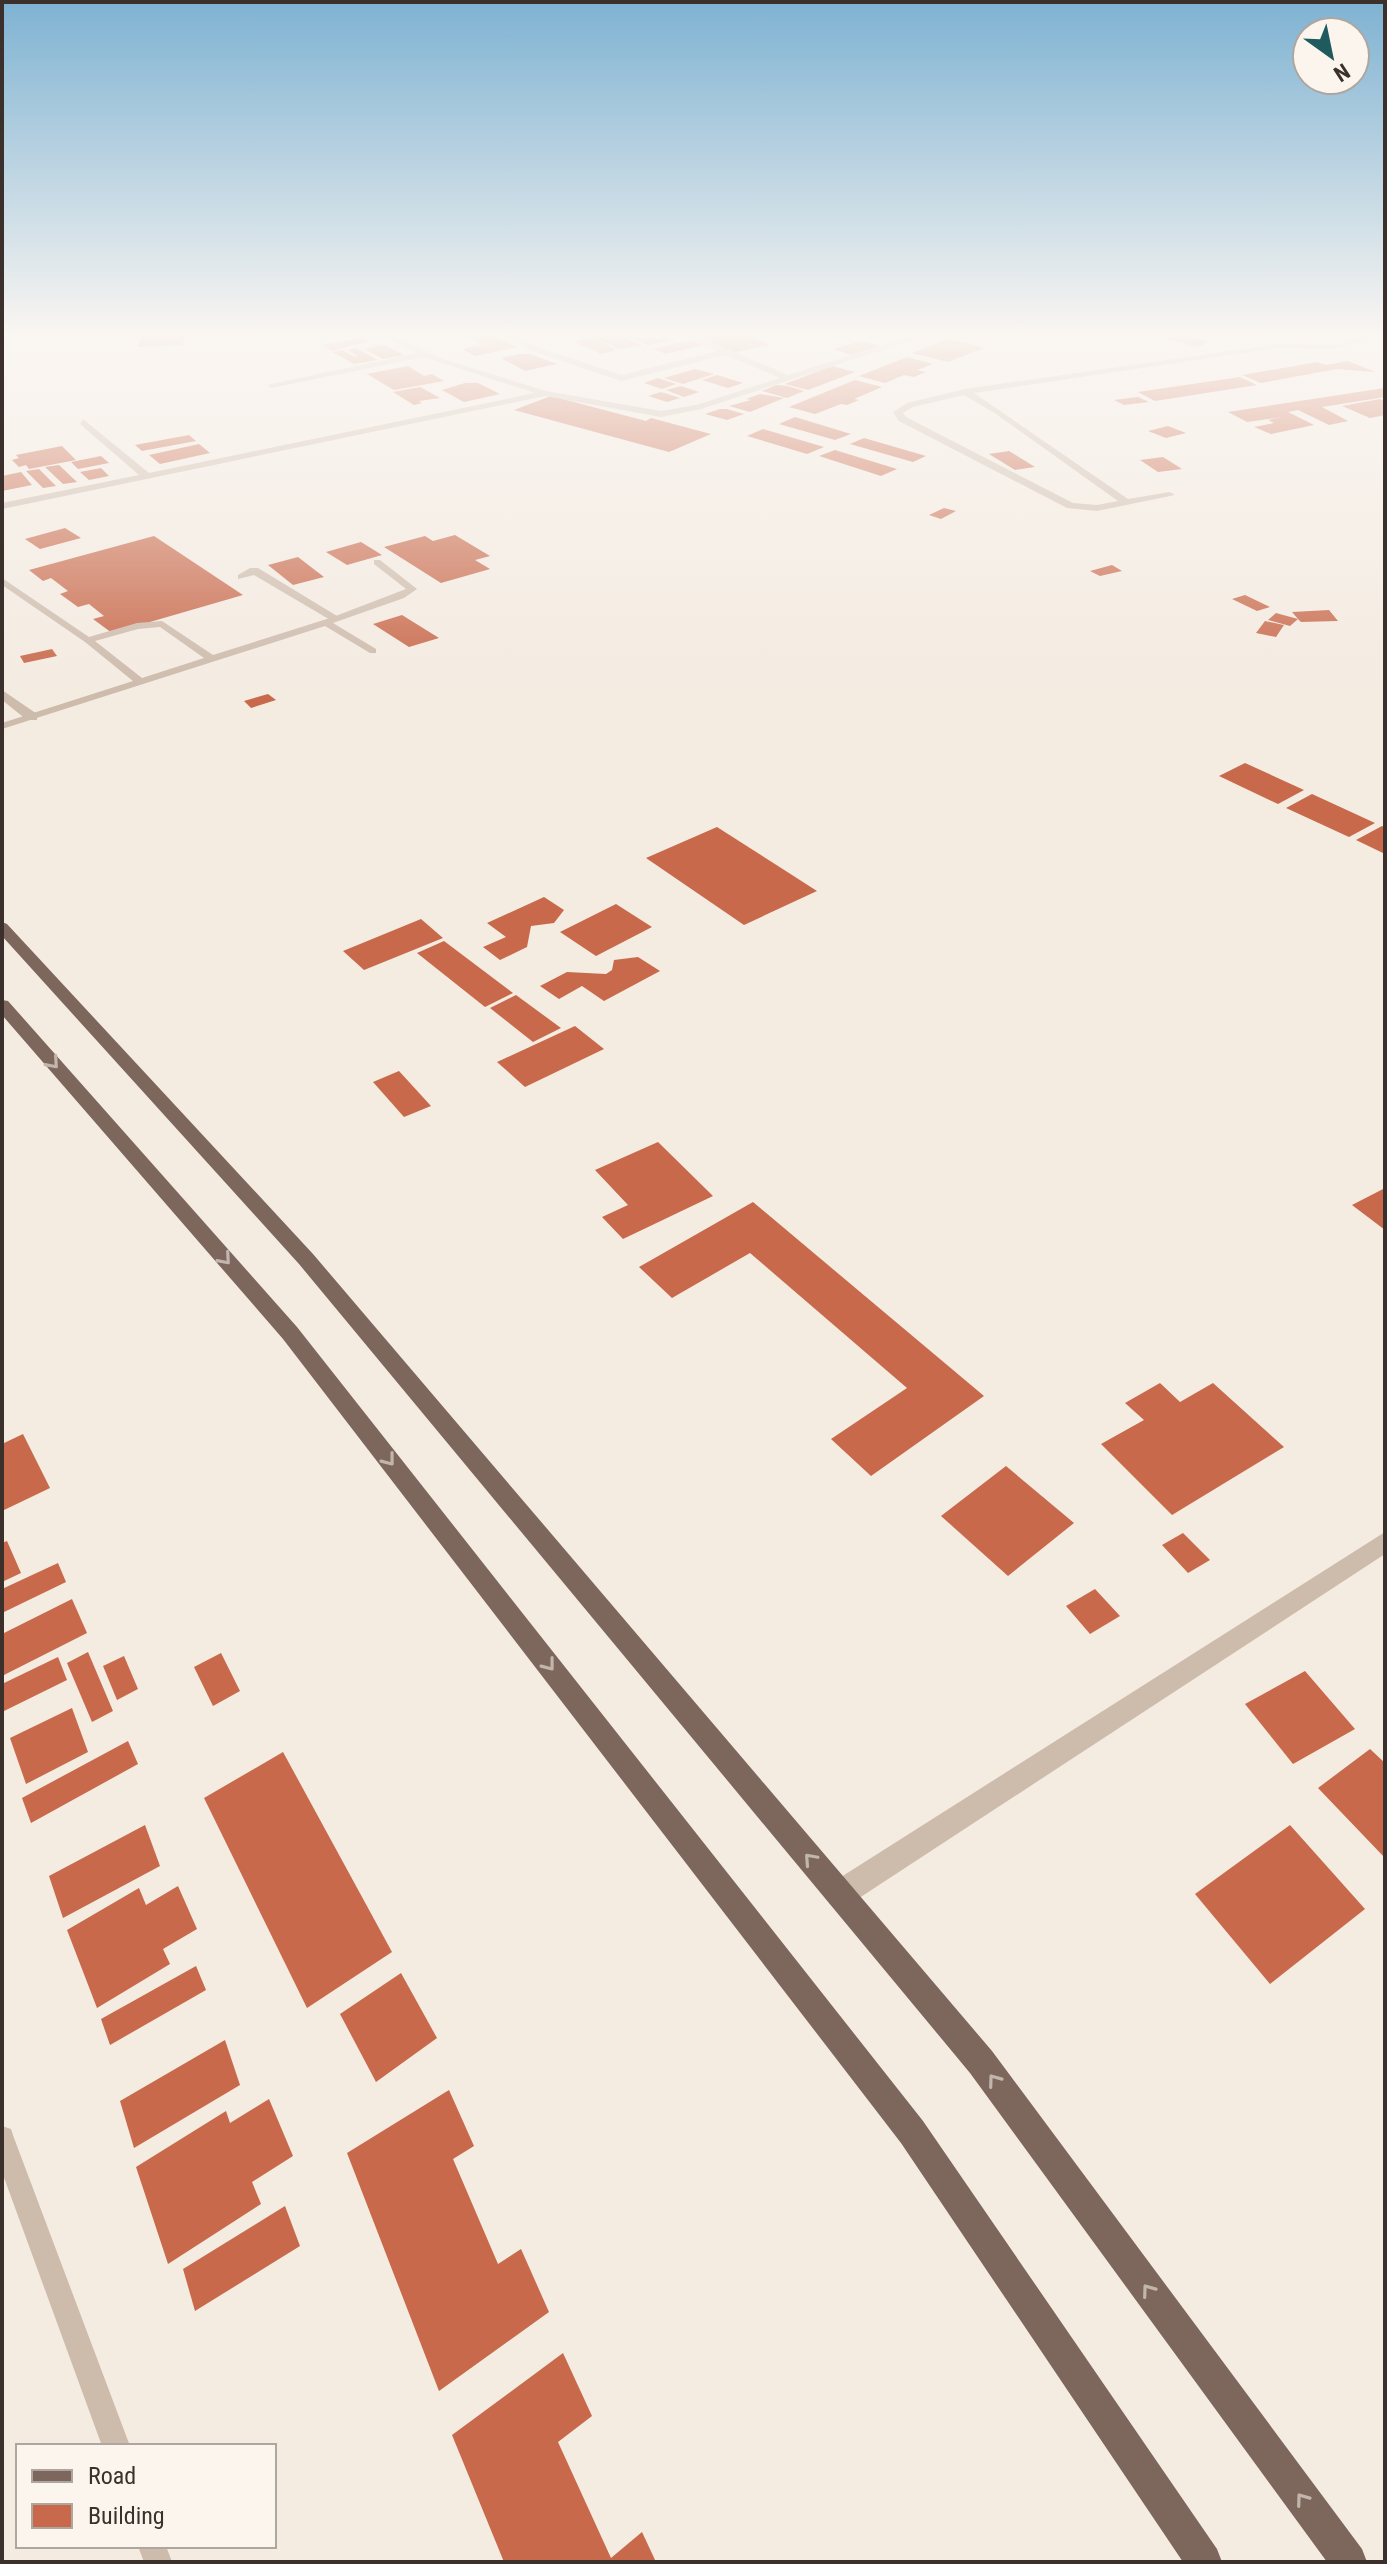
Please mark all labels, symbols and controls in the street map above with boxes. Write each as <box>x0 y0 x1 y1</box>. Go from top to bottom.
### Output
north arrow <box>1291 16 1371 96</box>
text: N <box>1329 58 1354 87</box>
one-way arrow <box>44 1054 58 1069</box>
one-way arrow <box>215 1249 230 1264</box>
one-way arrow <box>380 1451 394 1466</box>
one-way arrow <box>539 1656 553 1671</box>
one-way arrow <box>805 1854 819 1869</box>
one-way arrow <box>990 2075 1004 2089</box>
one-way arrow <box>1144 2284 1158 2298</box>
legend <box>16 2444 276 2548</box>
text: Road <box>88 2462 136 2490</box>
one-way arrow <box>1298 2493 1312 2508</box>
text: Building <box>88 2502 165 2530</box>

